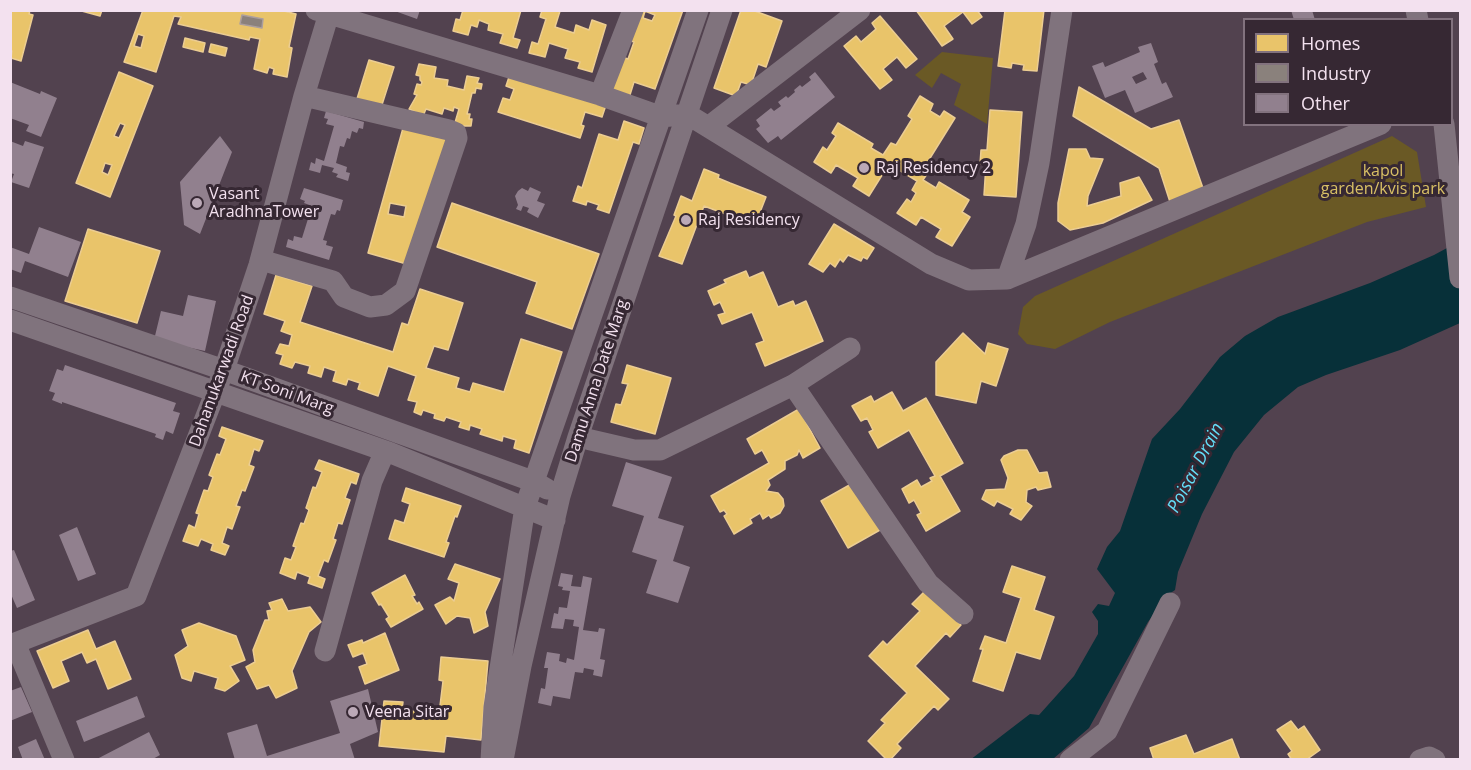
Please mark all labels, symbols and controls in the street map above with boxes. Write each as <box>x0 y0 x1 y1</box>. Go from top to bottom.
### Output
legend <box>1243 18 1453 126</box>
text: Homes <box>1301 31 1360 55</box>
text: Industry <box>1301 61 1371 85</box>
text: Other <box>1301 91 1350 115</box>
place label: Raj Residency 2 <box>876 158 991 178</box>
marker: Raj Residency 2 <box>857 161 871 175</box>
park label: kapol garden/kvis park <box>1321 161 1445 199</box>
place label: Vasant AradhnaTower <box>209 184 319 222</box>
marker: Vasant AradhnaTower <box>190 196 204 210</box>
place label: Raj Residency <box>698 210 800 230</box>
marker: Raj Residency <box>679 213 693 227</box>
street label: Dahanukarwadi Road <box>186 292 258 450</box>
street label: Damu Anna Date Marg <box>562 297 632 465</box>
street label: KT Soni Marg <box>238 367 336 419</box>
water label: Poisar Drain <box>1163 419 1229 517</box>
place label: Veena Sitar <box>365 702 449 722</box>
marker: Veena Sitar <box>346 705 360 719</box>

